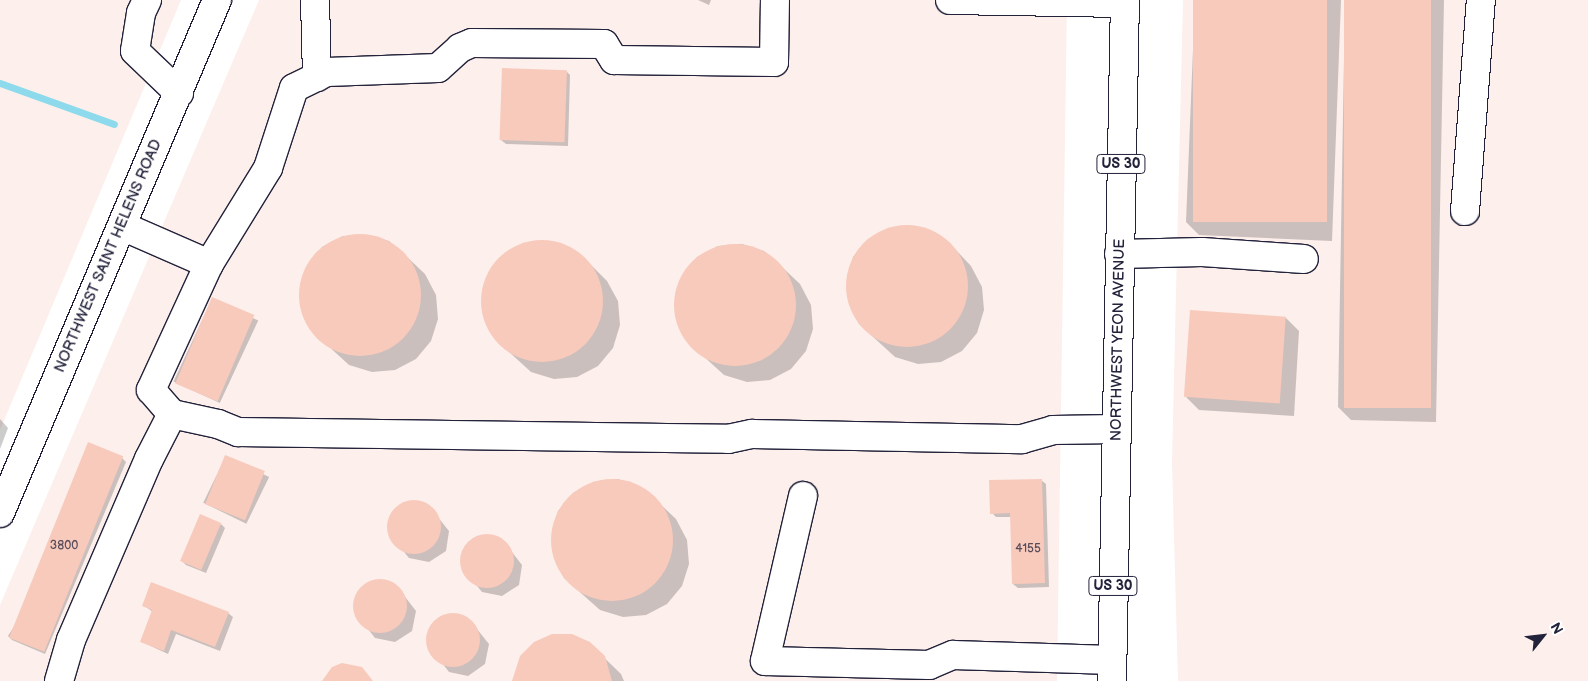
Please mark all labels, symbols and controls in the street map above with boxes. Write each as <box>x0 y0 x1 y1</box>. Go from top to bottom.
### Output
street label: NORTHWEST SAINT HELENS ROAD <box>51 137 165 375</box>
road number: US 30 <box>1096 152 1146 175</box>
street label: NORTHWEST YEON AVENUE <box>1107 238 1129 442</box>
house number: 3800 <box>50 539 78 553</box>
house number: 4155 <box>1015 542 1041 556</box>
road number: US 30 <box>1088 574 1138 598</box>
north arrow <box>1518 611 1568 661</box>
text: N <box>1547 620 1567 637</box>

